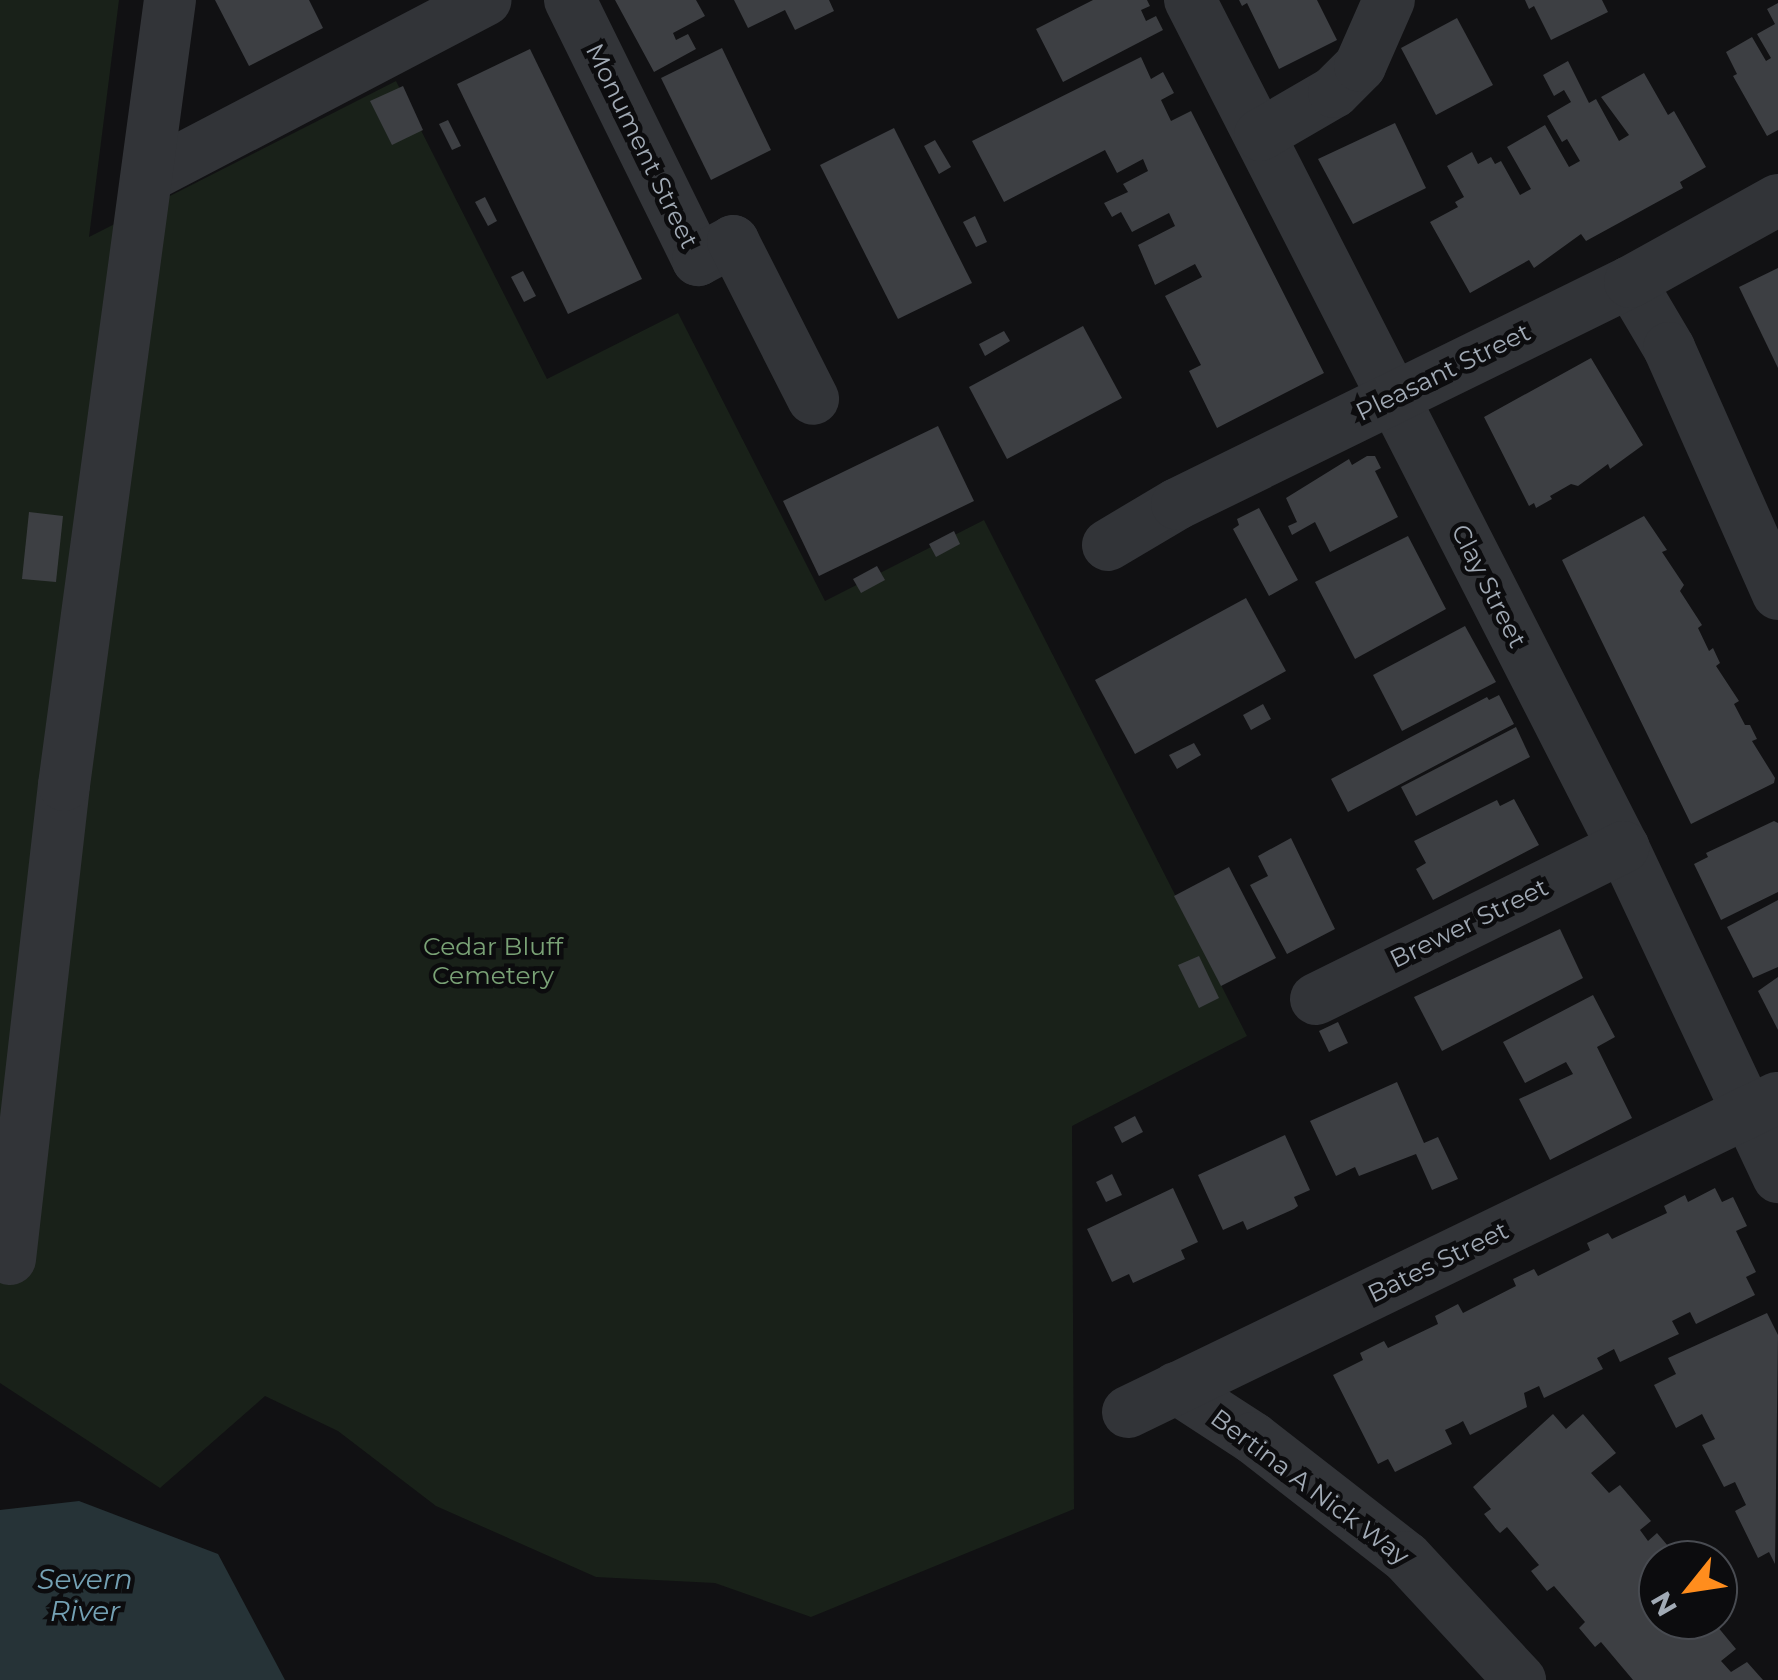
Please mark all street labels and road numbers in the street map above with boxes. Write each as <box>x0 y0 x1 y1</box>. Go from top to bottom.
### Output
street label: Monument Street <box>579 39 705 253</box>
street label: Pleasant Street <box>1351 317 1535 427</box>
street label: Clay Street <box>1445 519 1533 653</box>
street label: Brewer Street <box>1385 872 1553 974</box>
street label: Bates Street <box>1363 1215 1513 1309</box>
street label: Bertina A Nick Way <box>1205 1403 1415 1571</box>

